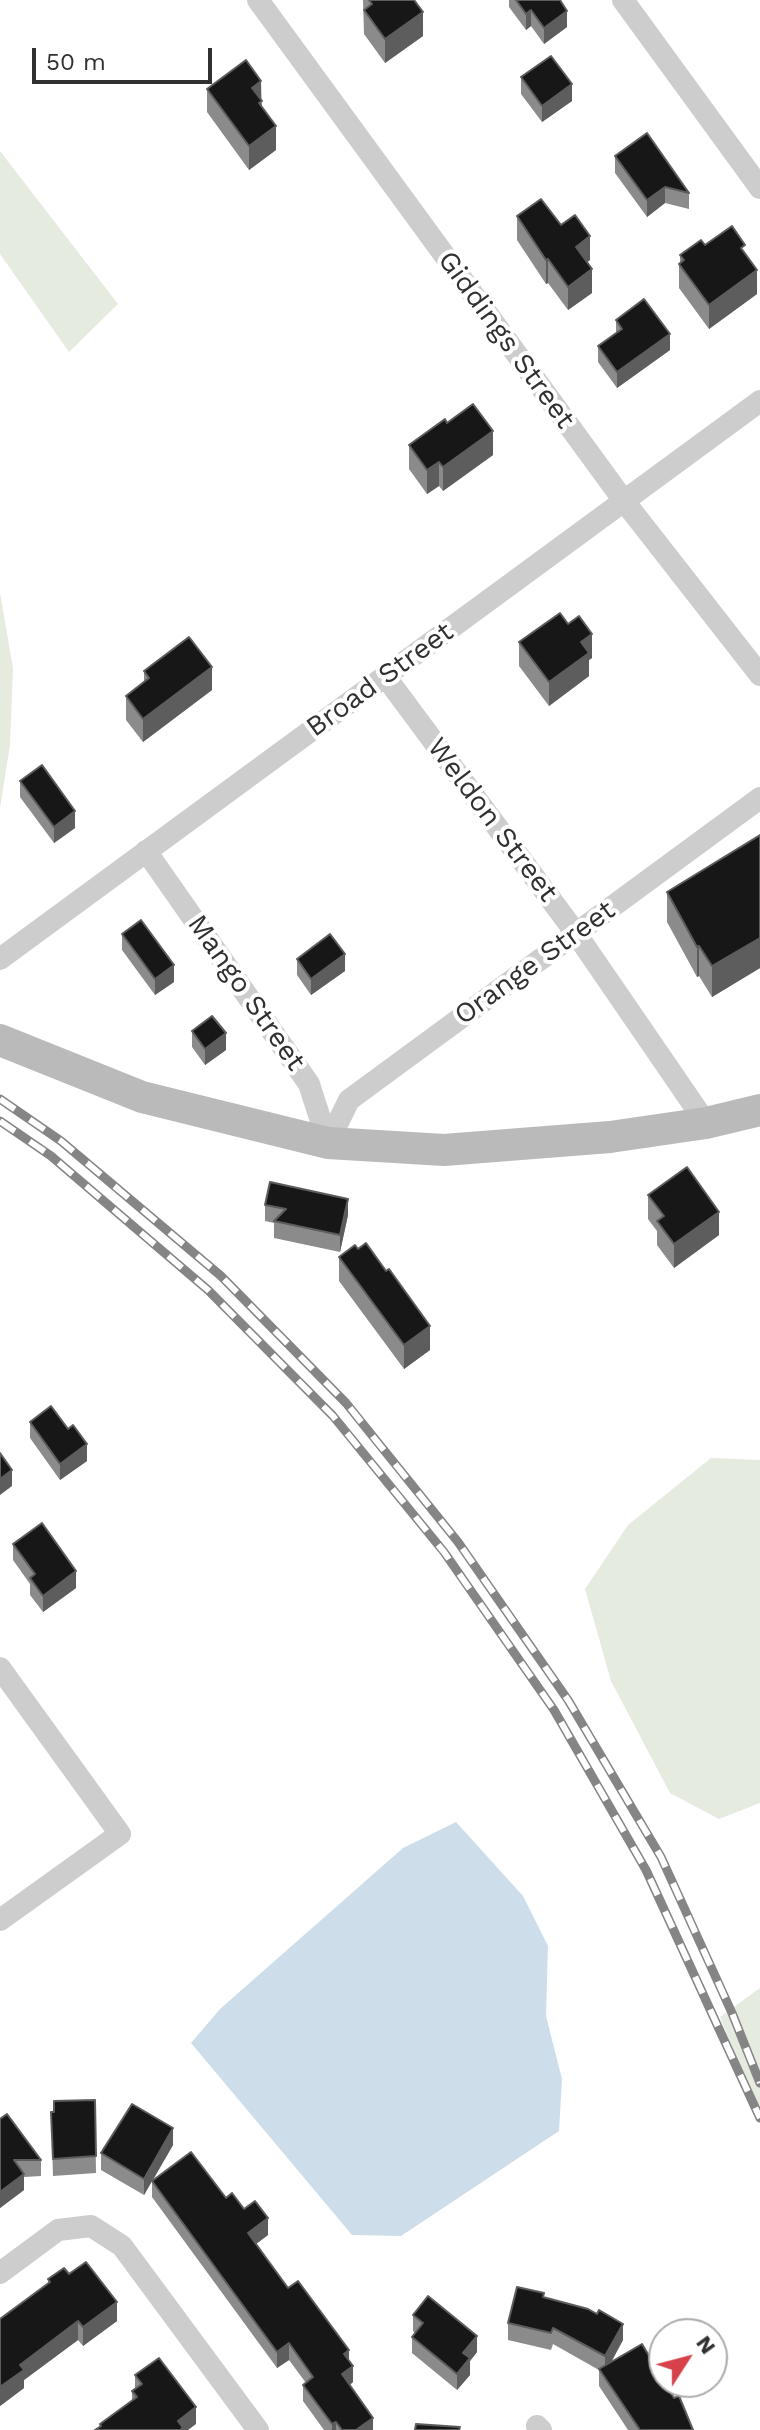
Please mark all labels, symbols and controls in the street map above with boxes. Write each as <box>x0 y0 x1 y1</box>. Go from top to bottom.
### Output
scale bar <box>36 32 216 82</box>
text: 50 m <box>46 48 106 76</box>
street label: Giddings Street <box>430 245 582 435</box>
street label: Broad Street <box>300 615 460 745</box>
street label: Weldon Street <box>420 732 564 908</box>
street label: Orange Street <box>448 894 622 1032</box>
street label: Mango Street <box>180 909 312 1077</box>
north arrow <box>648 2318 728 2398</box>
text: N <box>691 2331 721 2359</box>

